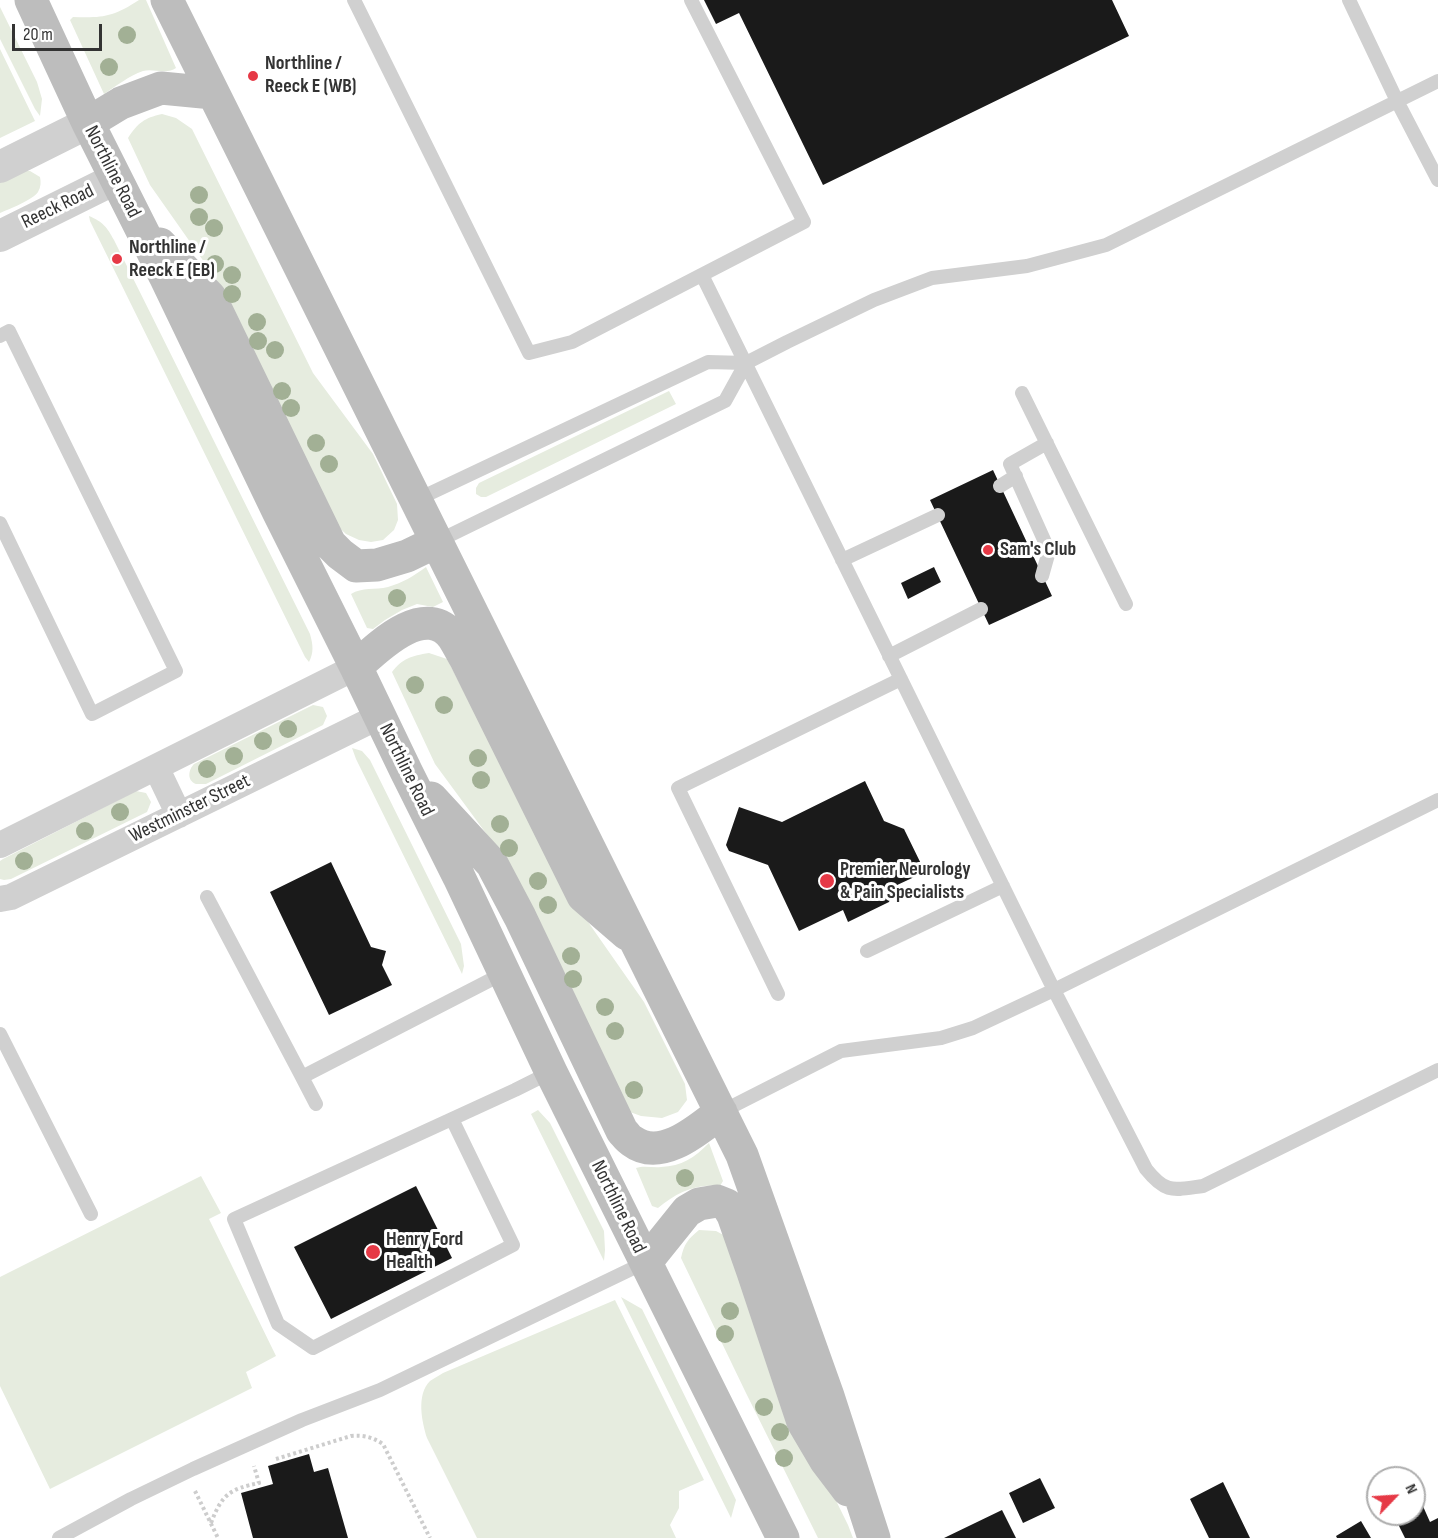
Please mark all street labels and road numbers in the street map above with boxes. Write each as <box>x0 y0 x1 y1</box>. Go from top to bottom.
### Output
street label: Northline Road <box>79 122 145 222</box>
street label: Reeck Road <box>18 179 98 235</box>
street label: Northline Road <box>373 720 439 820</box>
street label: Westminster Street <box>126 769 254 849</box>
street label: Northline Road <box>585 1157 651 1257</box>

